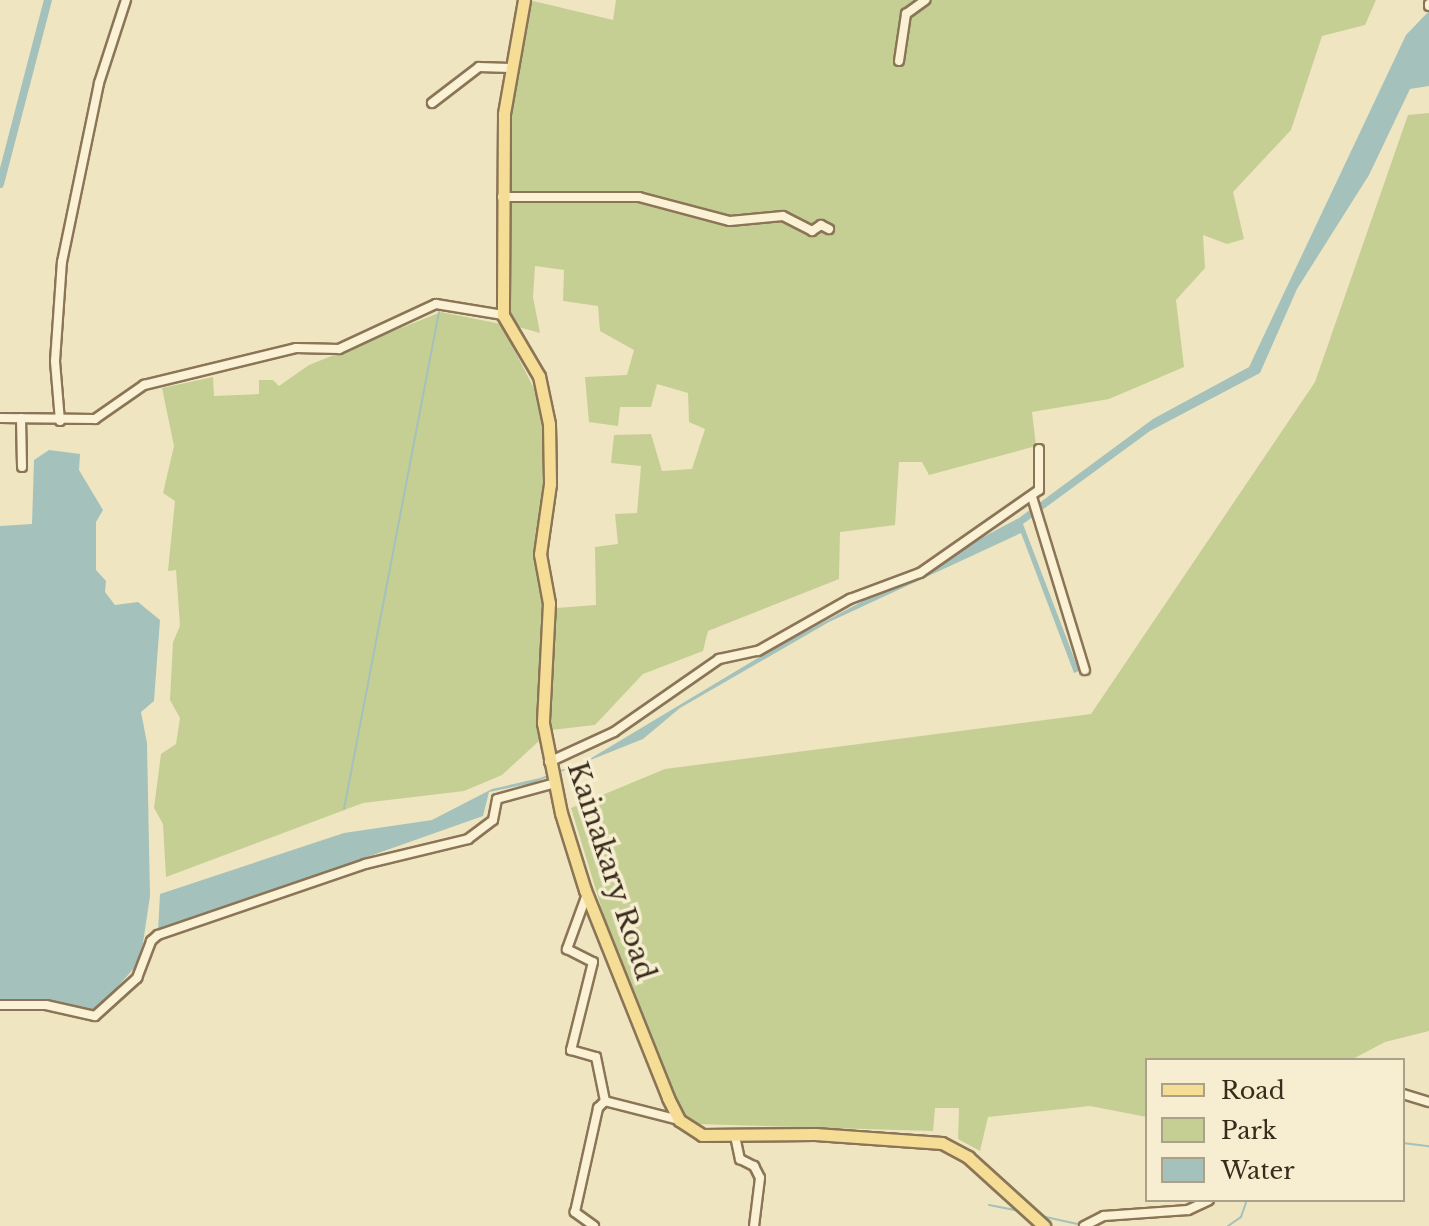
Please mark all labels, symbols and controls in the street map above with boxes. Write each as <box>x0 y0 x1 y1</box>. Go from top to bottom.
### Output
street label: Kainakary Road <box>560 757 662 985</box>
legend <box>1145 1058 1405 1202</box>
text: Road <box>1221 1076 1285 1105</box>
text: Park <box>1221 1116 1277 1145</box>
text: Water <box>1221 1156 1295 1185</box>

